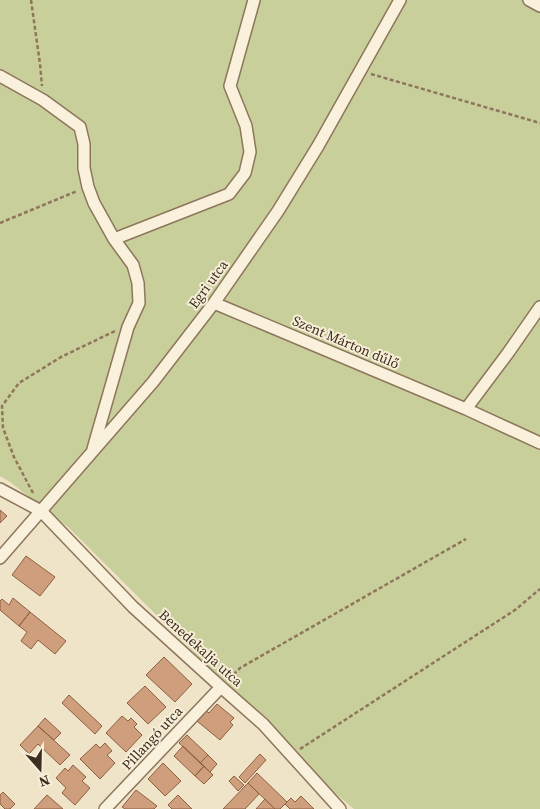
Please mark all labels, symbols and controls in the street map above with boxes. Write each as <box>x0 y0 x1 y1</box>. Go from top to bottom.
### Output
street label: Egri utca <box>184 255 233 312</box>
street label: Szent Márton dűlő <box>289 310 403 374</box>
street label: Benedekalja utca <box>155 605 248 692</box>
street label: Pillangó utca <box>117 701 188 774</box>
north arrow <box>15 744 65 794</box>
text: N <box>36 770 53 792</box>

